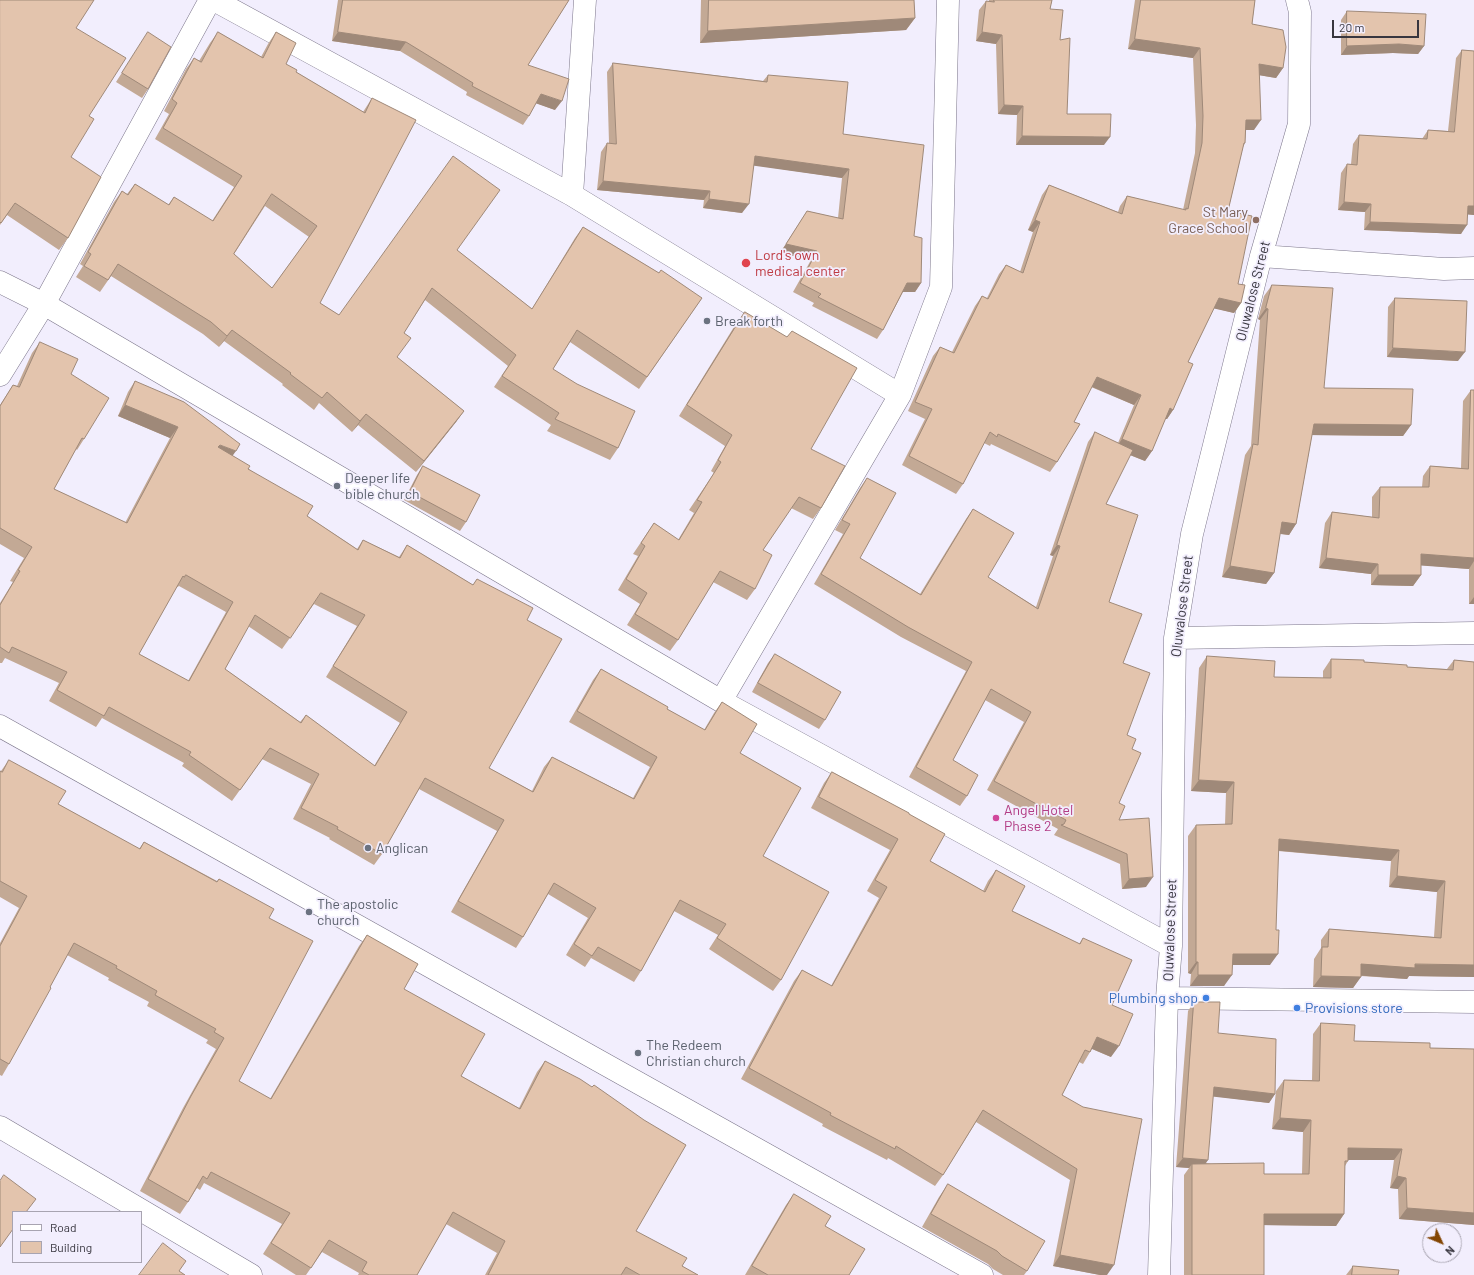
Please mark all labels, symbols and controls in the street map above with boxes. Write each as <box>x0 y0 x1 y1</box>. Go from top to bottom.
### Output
scale bar <box>1334 12 1421 38</box>
text: 20 m <box>1339 20 1365 34</box>
place label: St Mary Grace School <box>1168 204 1248 236</box>
marker: St Mary Grace School <box>1251 215 1261 225</box>
street label: Oluwalose Street <box>1232 239 1274 343</box>
place label: Lord's own medical center <box>755 247 845 280</box>
marker: Lord's own medical center <box>740 257 752 269</box>
place label: Break forth <box>715 313 783 329</box>
marker: Break forth <box>702 316 712 326</box>
place label: Deeper life bible church <box>345 470 420 502</box>
marker: Deeper life bible church <box>332 481 342 491</box>
street label: Oluwalose Street <box>1167 554 1197 658</box>
place label: Angel Hotel Phase 2 <box>1004 802 1073 834</box>
marker: Angel Hotel Phase 2 <box>991 813 1001 823</box>
place label: Anglican <box>376 840 428 856</box>
marker: Anglican <box>363 843 373 853</box>
street label: Oluwalose Street <box>1160 878 1180 982</box>
place label: The apostolic church <box>317 896 398 928</box>
marker: The apostolic church <box>304 907 314 917</box>
place label: Plumbing shop <box>1109 990 1198 1006</box>
marker: Plumbing shop <box>1201 993 1211 1003</box>
place label: Provisions store <box>1305 1000 1403 1016</box>
marker: Provisions store <box>1292 1003 1302 1013</box>
place label: The Redeem Christian church <box>646 1037 746 1070</box>
marker: The Redeem Christian church <box>633 1048 643 1058</box>
legend <box>12 1211 142 1263</box>
text: Road <box>50 1220 77 1234</box>
north arrow <box>1422 1223 1462 1263</box>
text: Building <box>50 1240 92 1254</box>
text: N <box>1443 1244 1457 1258</box>

